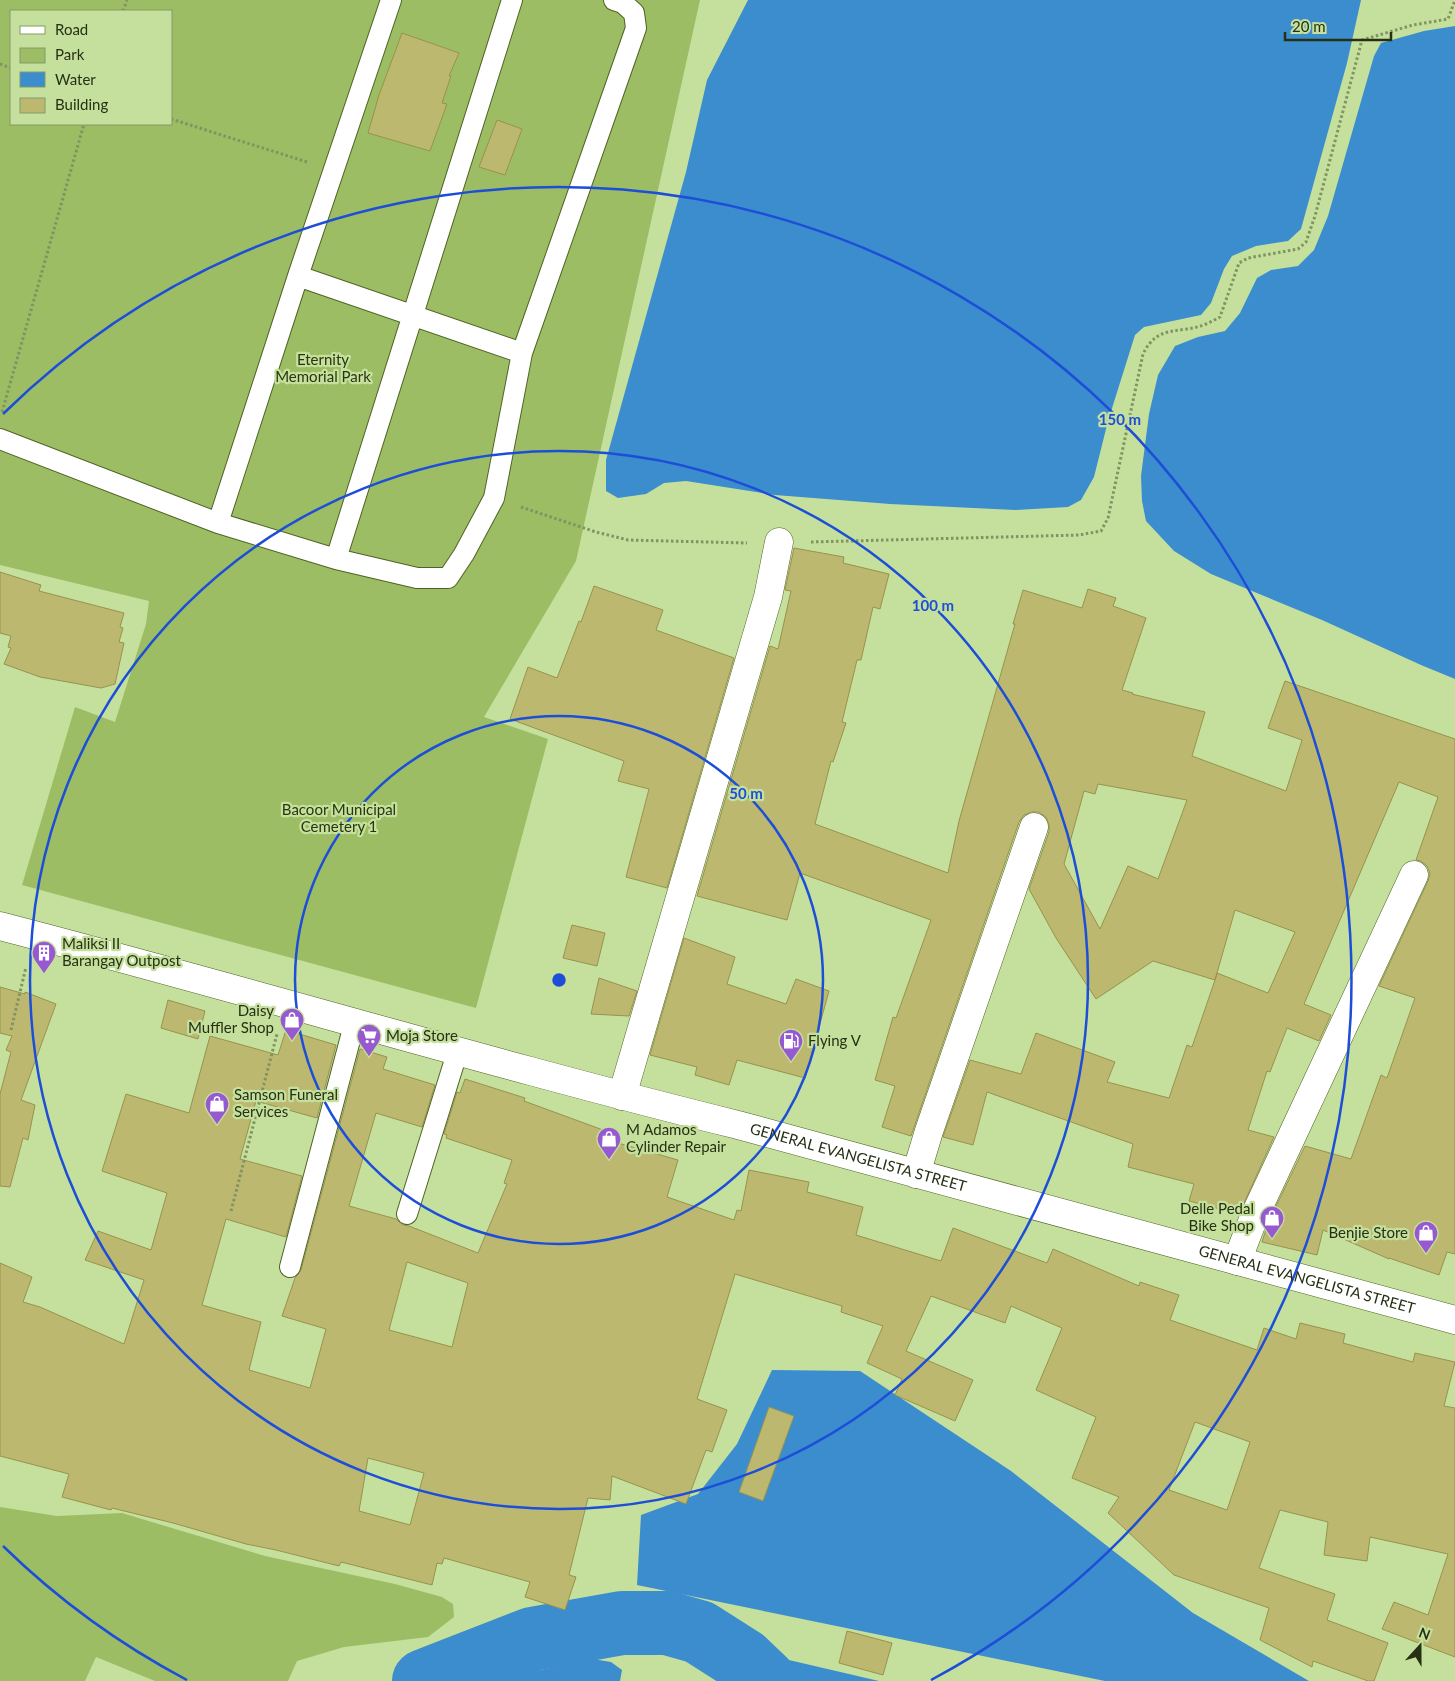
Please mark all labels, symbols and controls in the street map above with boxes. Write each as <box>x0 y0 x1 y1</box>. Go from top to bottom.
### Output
legend <box>10 10 172 125</box>
scale bar <box>1285 10 1391 42</box>
text: 20 m <box>1292 17 1326 35</box>
text: Road <box>55 20 88 38</box>
text: Park <box>55 45 85 63</box>
text: Water <box>55 70 96 88</box>
text: Building <box>55 95 108 113</box>
park label: Eternity Memorial Park <box>275 350 371 385</box>
text: 150 m <box>1099 410 1141 428</box>
text: 100 m <box>912 596 954 614</box>
text: 50 m <box>729 784 763 802</box>
park label: Bacoor Municipal Cemetery 1 <box>282 800 396 835</box>
place label: Maliksi II Barangay Outpost <box>62 934 182 969</box>
building icon: Maliksi II Barangay Outpost <box>31 940 57 974</box>
centre of rings <box>550 971 568 989</box>
place label: Daisy Muffler Shop <box>188 1001 274 1036</box>
shop icon: Daisy Muffler Shop <box>279 1007 305 1041</box>
supermarket icon: Moja Store <box>356 1023 382 1057</box>
place label: Moja Store <box>386 1026 458 1044</box>
fuel station icon: Flying V <box>778 1028 804 1062</box>
place label: Flying V <box>808 1031 862 1049</box>
place label: Samson Funeral Services <box>234 1085 338 1120</box>
shop icon: Samson Funeral Services <box>204 1091 230 1125</box>
street label: GENERAL EVANGELISTA STREET <box>748 1119 969 1195</box>
place label: M Adamos Cylinder Repair <box>626 1120 727 1155</box>
shop icon: M Adamos Cylinder Repair <box>596 1126 622 1160</box>
place label: Delle Pedal Bike Shop <box>1180 1199 1254 1234</box>
shop icon: Delle Pedal Bike Shop <box>1259 1205 1285 1239</box>
shop icon: Benjie Store <box>1413 1220 1439 1254</box>
place label: Benjie Store <box>1328 1223 1408 1241</box>
street label: GENERAL EVANGELISTA STREET <box>1197 1241 1418 1317</box>
north arrow <box>1395 1621 1445 1671</box>
text: N <box>1417 1624 1433 1643</box>

